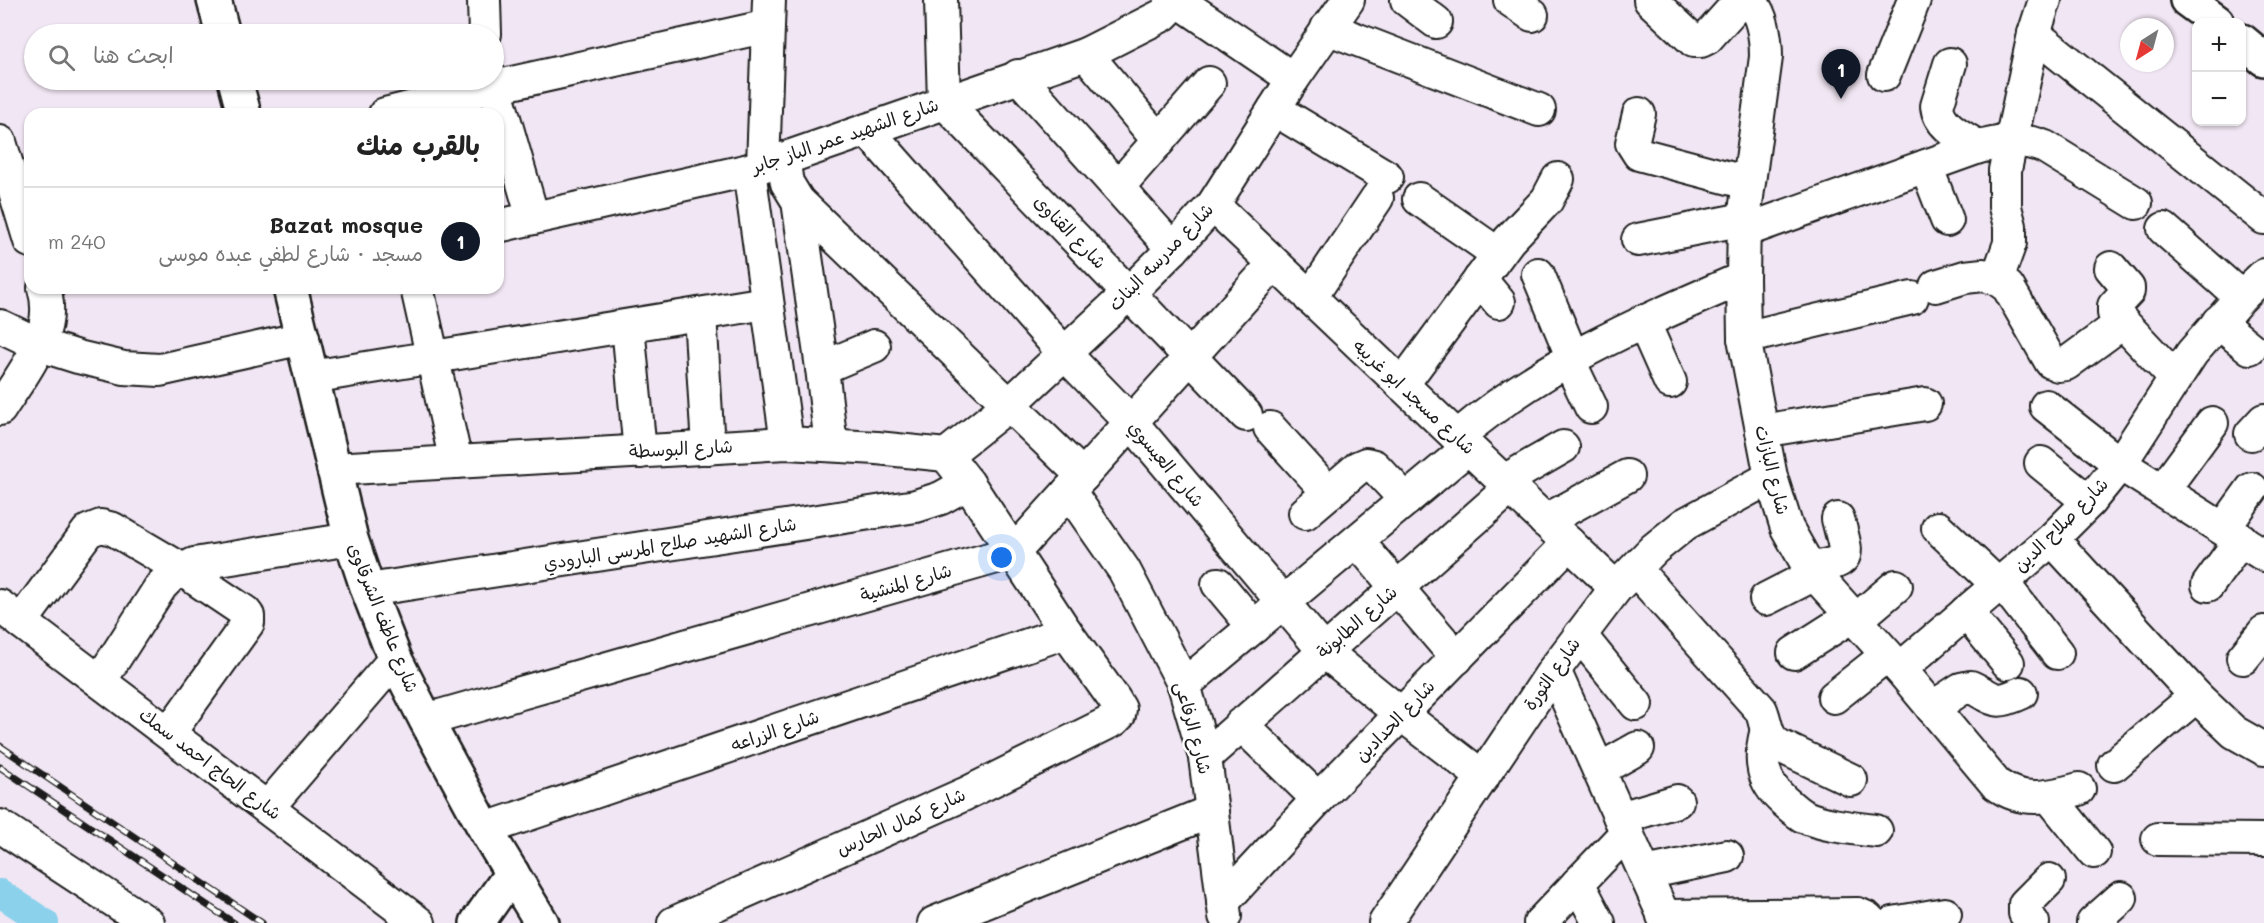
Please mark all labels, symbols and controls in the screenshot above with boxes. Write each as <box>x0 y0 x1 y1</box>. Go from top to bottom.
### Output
north arrow <box>2120 18 2174 72</box>
map controls <box>2192 18 2246 126</box>
button: + <box>2192 18 2246 72</box>
search box <box>24 24 504 90</box>
text: ابحث هنا <box>93 40 174 69</box>
icon: search <box>45 41 78 74</box>
pin: 1 <box>1822 50 1860 99</box>
button: − <box>2192 72 2246 126</box>
street label: شارع الشهيد عمر الباز جابر <box>746 92 942 180</box>
text: بالقرب منك <box>357 128 480 162</box>
street label: شارع القناوى <box>1029 189 1112 274</box>
street label: شارع مدرسه البنات <box>1103 197 1219 316</box>
text: Bazat mosque <box>269 210 423 239</box>
text: 240 m <box>48 228 106 254</box>
text: 1 <box>456 228 465 254</box>
text: مسجد · شارع لطفي عبده موسى <box>159 240 423 266</box>
street label: شارع مسجد ابو غريبه <box>1348 333 1481 460</box>
street label: شارع العيسوي <box>1122 415 1210 513</box>
street label: شارع البازات <box>1749 422 1796 517</box>
street label: شارع البوسطة <box>628 433 734 464</box>
street label: شارع صلاح الدين <box>2008 472 2113 577</box>
street label: شارع الشهيد صلاح المرسى البارودي <box>542 511 798 577</box>
street label: شارع عاطف الشرقاوى <box>342 539 425 697</box>
your location <box>987 543 1016 572</box>
street label: شارع المنشية <box>857 558 955 608</box>
street label: شارع الطابونة <box>1311 580 1402 664</box>
street label: شارع الثورة <box>1517 632 1586 715</box>
street label: شارع الحدادين <box>1349 674 1440 767</box>
street label: شارع الرفاعى <box>1169 679 1218 777</box>
street label: شارع الحاج احمد سمك <box>134 702 287 825</box>
street label: شارع الزراعه <box>727 704 822 757</box>
street label: شارع كمال الحارس <box>832 782 969 861</box>

